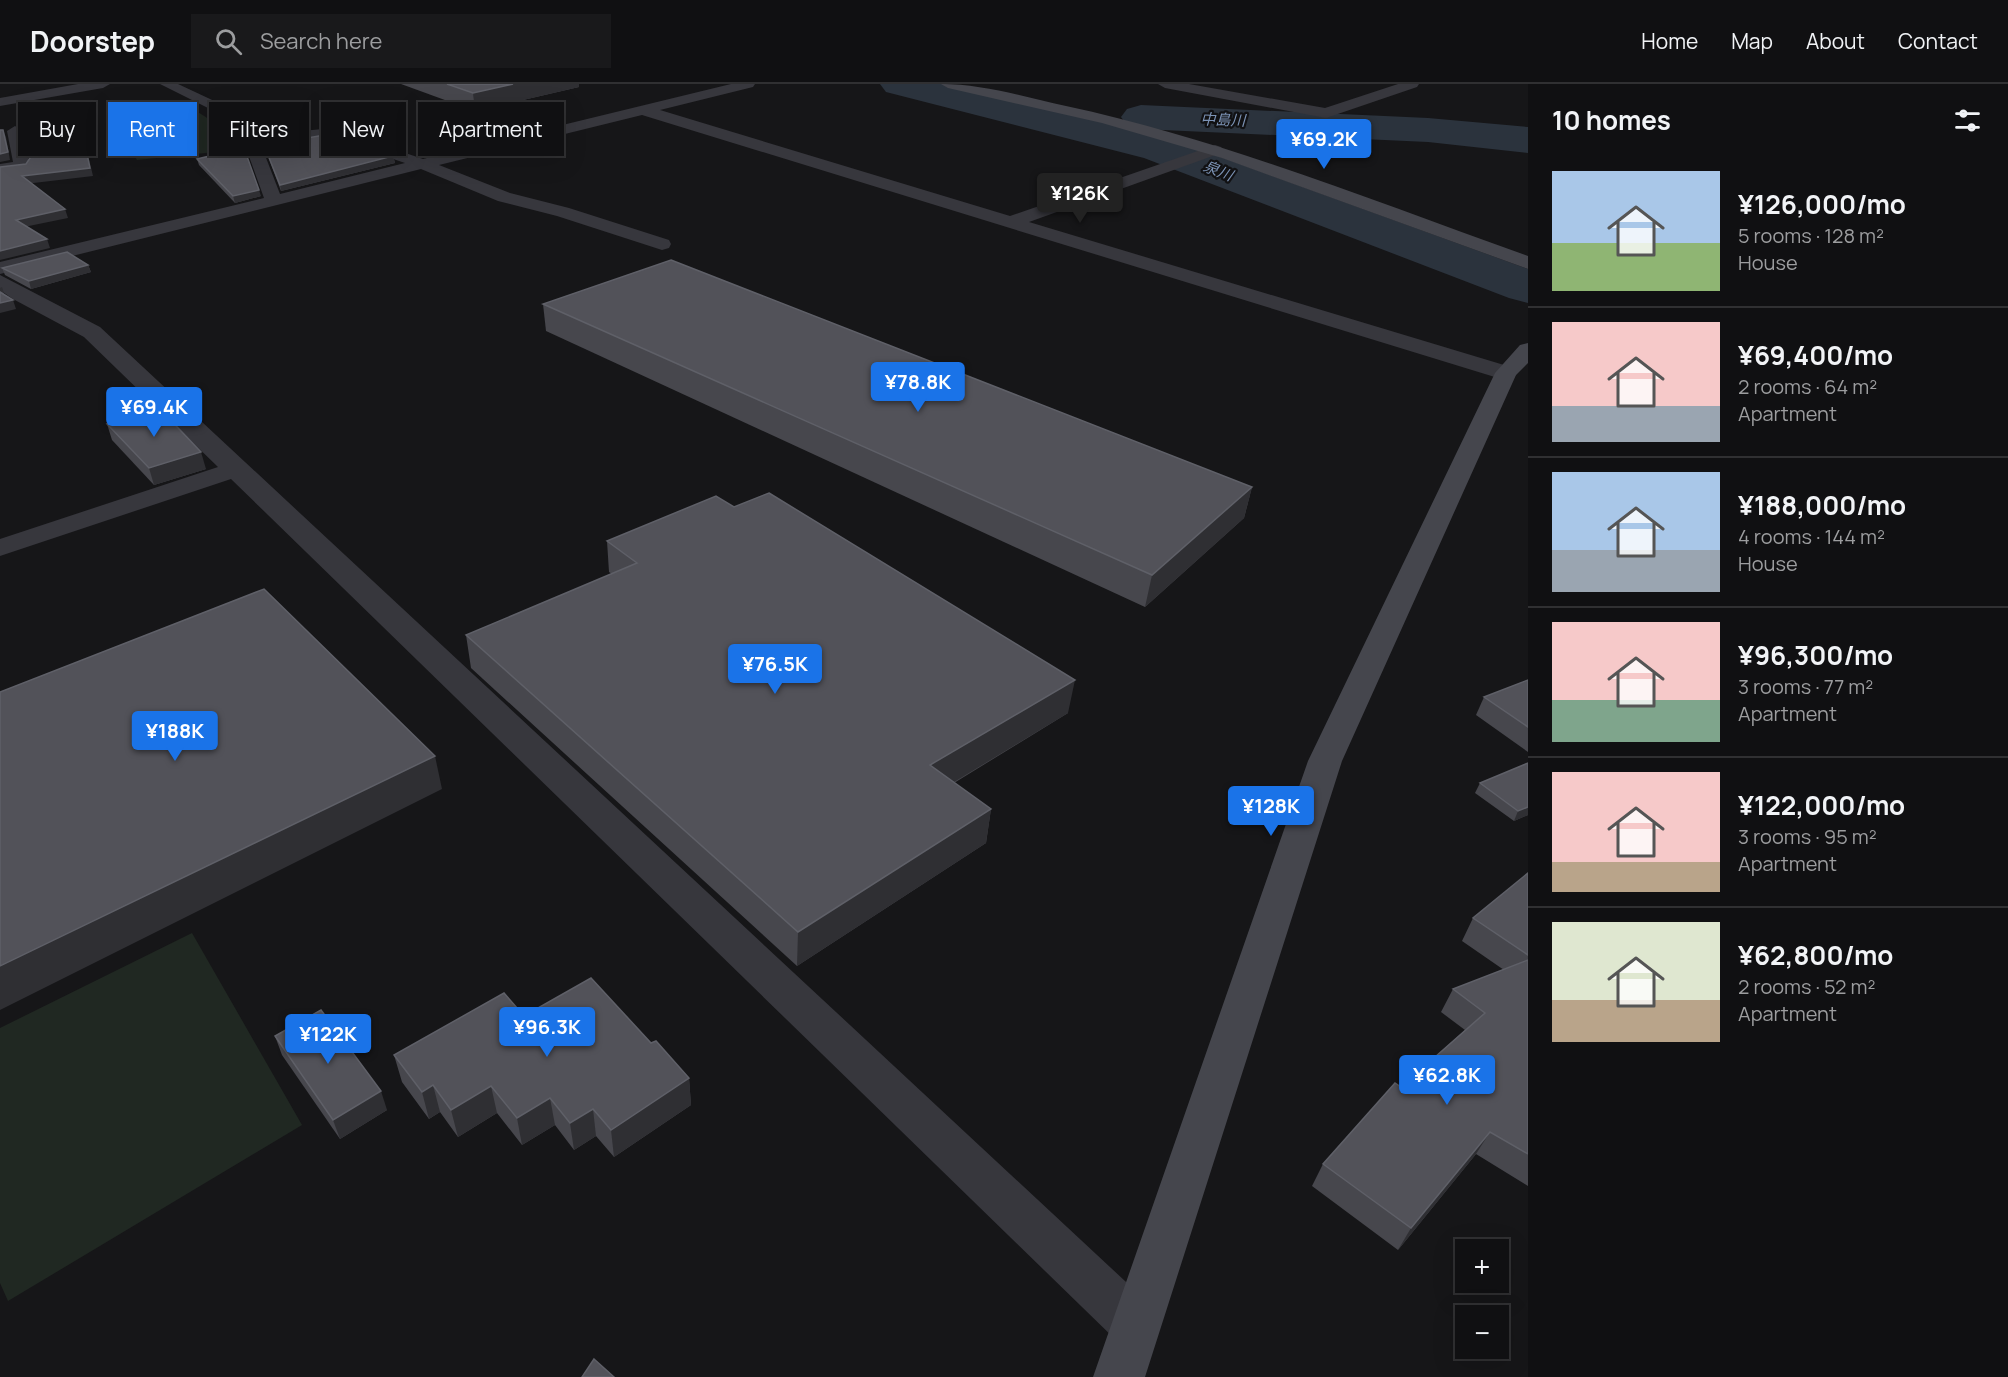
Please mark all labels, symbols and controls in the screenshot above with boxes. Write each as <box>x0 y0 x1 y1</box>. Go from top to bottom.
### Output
search box <box>191 14 611 68</box>
text: Doorstep <box>30 22 155 60</box>
icon: search <box>212 25 245 58</box>
text: Search here <box>260 26 382 56</box>
text: Home <box>1641 27 1698 55</box>
text: Map <box>1731 27 1773 55</box>
text: About <box>1806 27 1865 55</box>
text: Contact <box>1898 27 1978 55</box>
chip: Buy <box>18 102 96 156</box>
chip: Rent <box>108 102 197 156</box>
chip: Filters <box>209 102 309 156</box>
chip: New <box>321 102 406 156</box>
chip: Apartment <box>418 102 564 156</box>
text: 10 homes <box>1552 102 1671 138</box>
icon: filters <box>1951 104 1984 137</box>
water label: 中島川 <box>1200 108 1248 131</box>
pin: ¥69.2K <box>1275 119 1373 170</box>
text: ¥69.2K <box>1290 125 1358 152</box>
water label: 泉川 <box>1200 155 1238 186</box>
pin: ¥126K <box>1038 173 1122 224</box>
text: ¥126K <box>1051 179 1109 206</box>
text: ¥126,000/mo <box>1738 186 1906 222</box>
icon: home <box>1600 195 1672 267</box>
text: 5 rooms · 128 m² <box>1738 222 1884 249</box>
text: House <box>1738 249 1798 276</box>
text: ¥69,400/mo <box>1738 337 1893 373</box>
icon: home <box>1600 346 1672 418</box>
pin: ¥78.8K <box>869 362 967 413</box>
text: ¥78.8K <box>885 368 951 395</box>
text: 2 rooms · 64 m² <box>1738 373 1877 400</box>
pin: ¥69.4K <box>105 387 203 438</box>
text: ¥69.4K <box>120 393 188 420</box>
text: Apartment <box>1738 400 1837 427</box>
text: ¥188,000/mo <box>1738 487 1906 523</box>
icon: home <box>1600 496 1672 568</box>
text: 4 rooms · 144 m² <box>1738 523 1885 550</box>
text: House <box>1738 550 1798 577</box>
text: ¥96,300/mo <box>1738 637 1893 673</box>
pin: ¥76.5K <box>726 644 824 695</box>
icon: home <box>1600 646 1672 718</box>
text: ¥76.5K <box>742 650 808 677</box>
text: 3 rooms · 77 m² <box>1738 673 1873 700</box>
text: Apartment <box>1738 700 1837 727</box>
pin: ¥188K <box>133 711 217 762</box>
text: ¥188K <box>146 717 204 744</box>
pin: ¥128K <box>1229 786 1313 837</box>
text: ¥122,000/mo <box>1738 787 1905 823</box>
text: ¥128K <box>1242 792 1300 819</box>
icon: home <box>1600 796 1672 868</box>
text: 3 rooms · 95 m² <box>1738 823 1877 850</box>
text: Apartment <box>1738 850 1837 877</box>
text: ¥62,800/mo <box>1738 937 1893 973</box>
icon: home <box>1600 946 1672 1018</box>
text: 2 rooms · 52 m² <box>1738 973 1875 1000</box>
text: Apartment <box>1738 1000 1837 1027</box>
pin: ¥96.3K <box>498 1007 596 1058</box>
text: ¥96.3K <box>513 1013 581 1040</box>
pin: ¥122K <box>286 1014 370 1065</box>
text: ¥122K <box>299 1020 357 1047</box>
pin: ¥62.8K <box>1398 1055 1496 1106</box>
text: ¥62.8K <box>1413 1061 1481 1088</box>
map controls <box>1455 1239 1509 1359</box>
button: + <box>1455 1239 1509 1293</box>
button: − <box>1455 1305 1509 1359</box>

